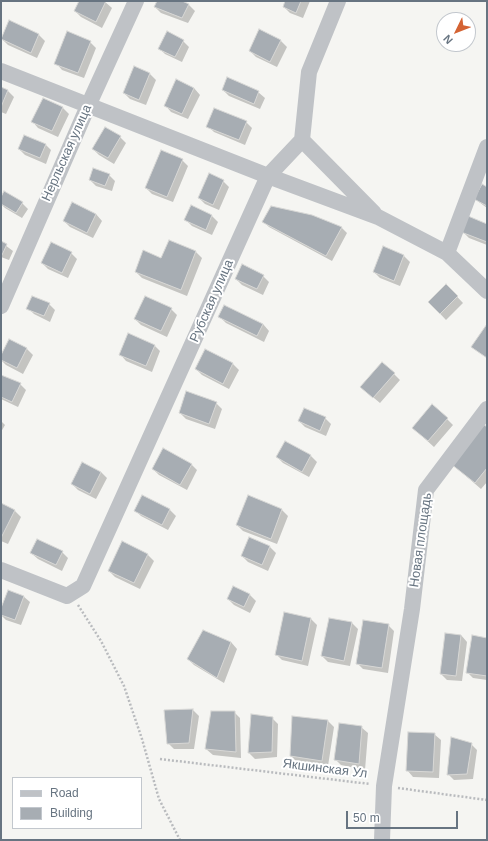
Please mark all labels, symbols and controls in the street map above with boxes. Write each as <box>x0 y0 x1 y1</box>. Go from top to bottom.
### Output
north arrow <box>436 12 476 52</box>
text: N <box>441 33 455 47</box>
street label: Нерльская улица <box>39 102 95 204</box>
street label: Рубская улица <box>187 257 237 345</box>
street label: Новая площадь <box>407 492 435 588</box>
street label: Якшинская Ул <box>282 756 368 782</box>
legend <box>12 777 142 829</box>
text: Road <box>50 786 79 800</box>
scale bar <box>348 803 460 829</box>
text: Building <box>50 806 93 820</box>
text: 50 m <box>353 811 380 825</box>

